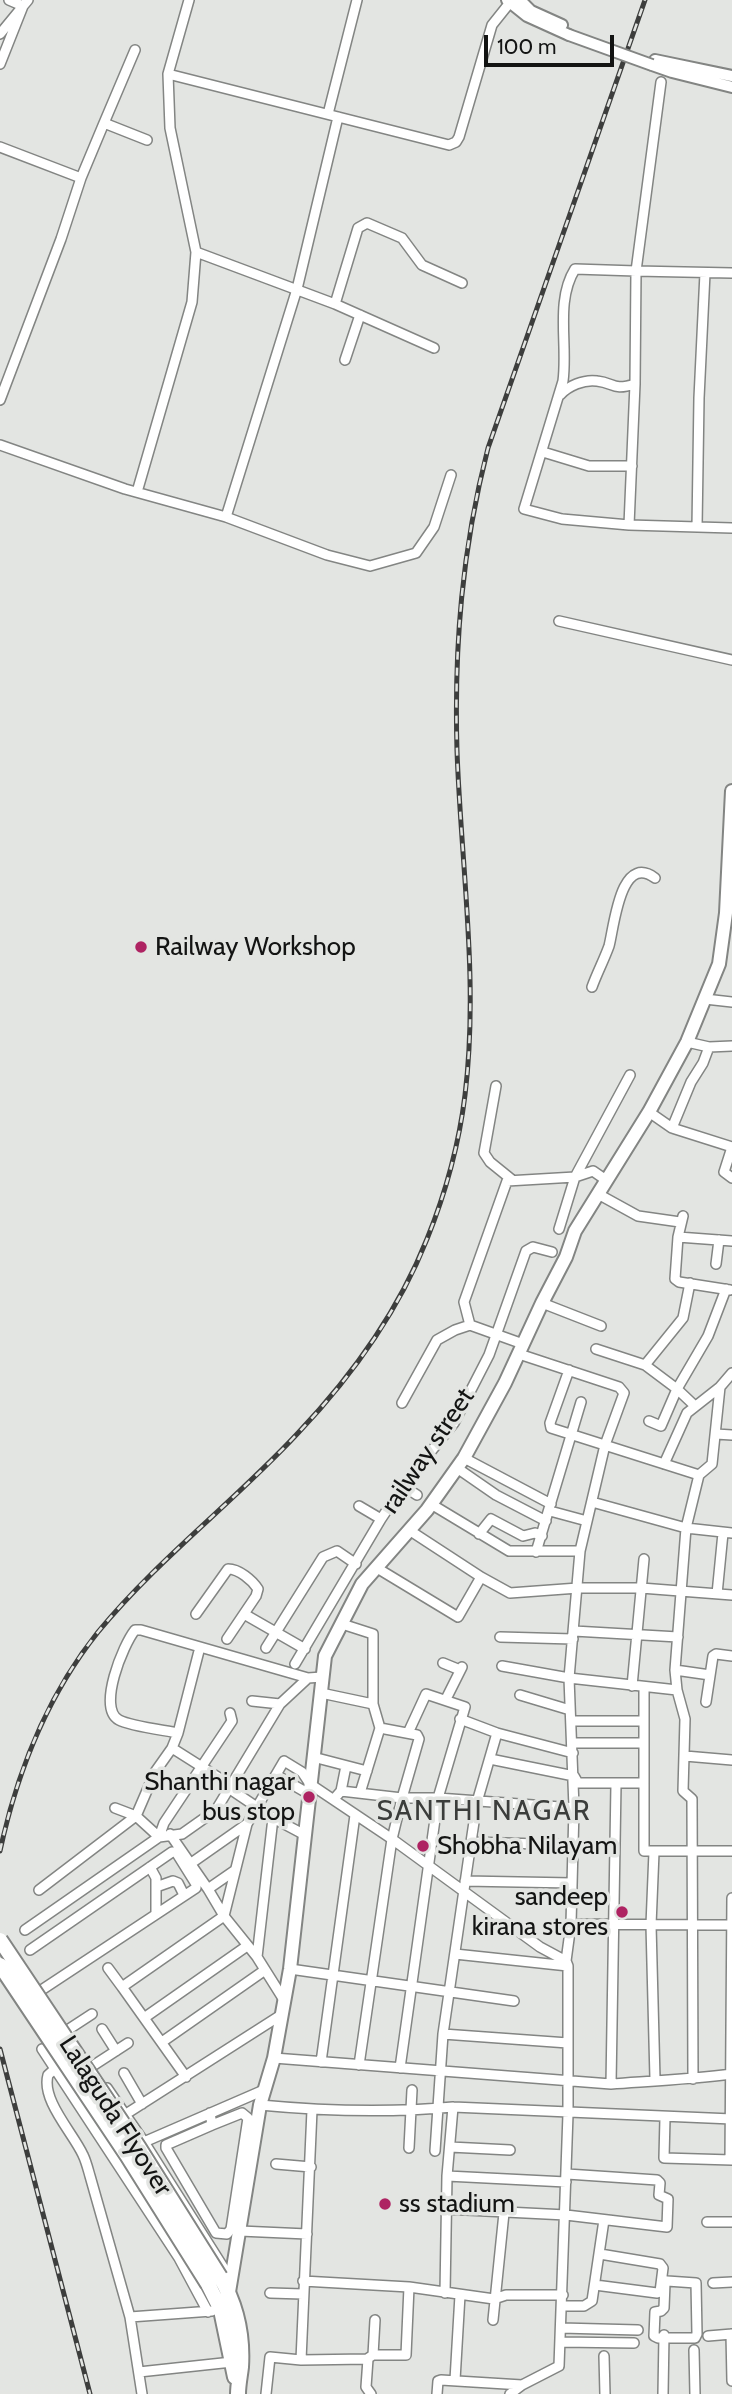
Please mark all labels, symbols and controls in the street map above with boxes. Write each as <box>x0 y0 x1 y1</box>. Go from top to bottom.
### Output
scale bar <box>487 21 616 65</box>
text: 100 m <box>497 34 556 59</box>
place label: Railway Workshop <box>155 931 356 963</box>
marker: Railway Workshop <box>133 939 149 955</box>
street label: railway street <box>375 1382 481 1520</box>
place label: Shanthi nagar bus stop <box>144 1766 295 1828</box>
marker: Shanthi nagar bus stop <box>301 1789 317 1805</box>
district label: SANTHI NAGAR <box>378 1795 590 1829</box>
place label: Shobha Nilayam <box>437 1830 617 1862</box>
marker: Shobha Nilayam <box>415 1838 431 1854</box>
place label: sandeep kirana stores <box>472 1881 608 1942</box>
marker: sandeep kirana stores <box>614 1904 630 1920</box>
street label: Lalaguda Flyover <box>52 2030 178 2202</box>
place label: ss stadium <box>399 2188 515 2220</box>
marker: ss stadium <box>377 2196 393 2212</box>

